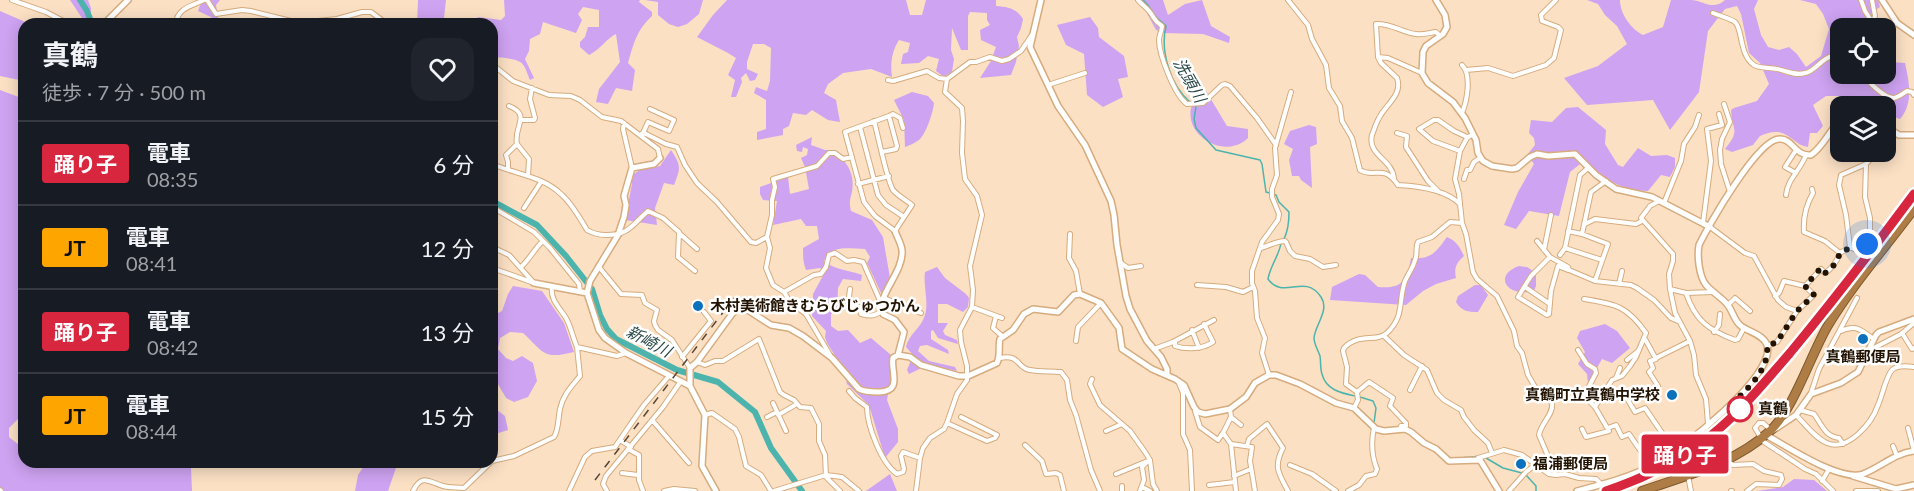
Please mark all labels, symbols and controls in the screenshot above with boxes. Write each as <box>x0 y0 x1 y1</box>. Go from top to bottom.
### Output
map controls <box>1830 18 1896 162</box>
button: locate <box>1830 18 1896 84</box>
text: 真鶴 <box>42 37 98 71</box>
button: heart <box>411 38 474 101</box>
water label: 洗頭川 <box>1170 54 1211 107</box>
text: 徒歩 · 7 分 · 500 m <box>42 80 206 104</box>
button: layers <box>1830 96 1896 162</box>
text: 電車 <box>147 139 191 166</box>
text: 踊り子 <box>54 151 117 176</box>
text: 6 分 <box>434 151 474 178</box>
text: 08:35 <box>147 167 198 191</box>
text: 電車 <box>126 223 170 250</box>
your location <box>1852 229 1882 259</box>
text: JT <box>64 235 86 260</box>
text: 12 分 <box>421 235 474 262</box>
text: 08:41 <box>126 251 177 275</box>
place label: 木村美術館きむらびじゅつかん <box>710 296 920 314</box>
marker: 木村美術館きむらびじゅつかん <box>691 299 705 313</box>
text: 電車 <box>147 307 191 334</box>
text: 踊り子 <box>54 319 117 344</box>
text: 13 分 <box>421 319 474 346</box>
water label: 新崎川 <box>624 321 677 361</box>
marker: 真鶴郵便局 <box>1856 332 1870 346</box>
text: 08:42 <box>147 335 198 359</box>
place label: 真鶴郵便局 <box>1825 347 1901 365</box>
place label: 真鶴町立真鶴中学校 <box>1525 385 1660 403</box>
marker: 真鶴町立真鶴中学校 <box>1665 388 1679 402</box>
text: 電車 <box>126 391 170 418</box>
marker: 真鶴 <box>1727 396 1753 422</box>
place label: 真鶴 <box>1758 399 1788 417</box>
text: JT <box>64 403 86 428</box>
text: 15 分 <box>421 403 474 430</box>
text: 08:44 <box>126 419 177 443</box>
line badge: 踊り子 <box>1650 434 1720 474</box>
text: 踊り子 <box>1654 442 1717 467</box>
place label: 福浦郵便局 <box>1532 454 1608 472</box>
marker: 福浦郵便局 <box>1514 457 1528 471</box>

